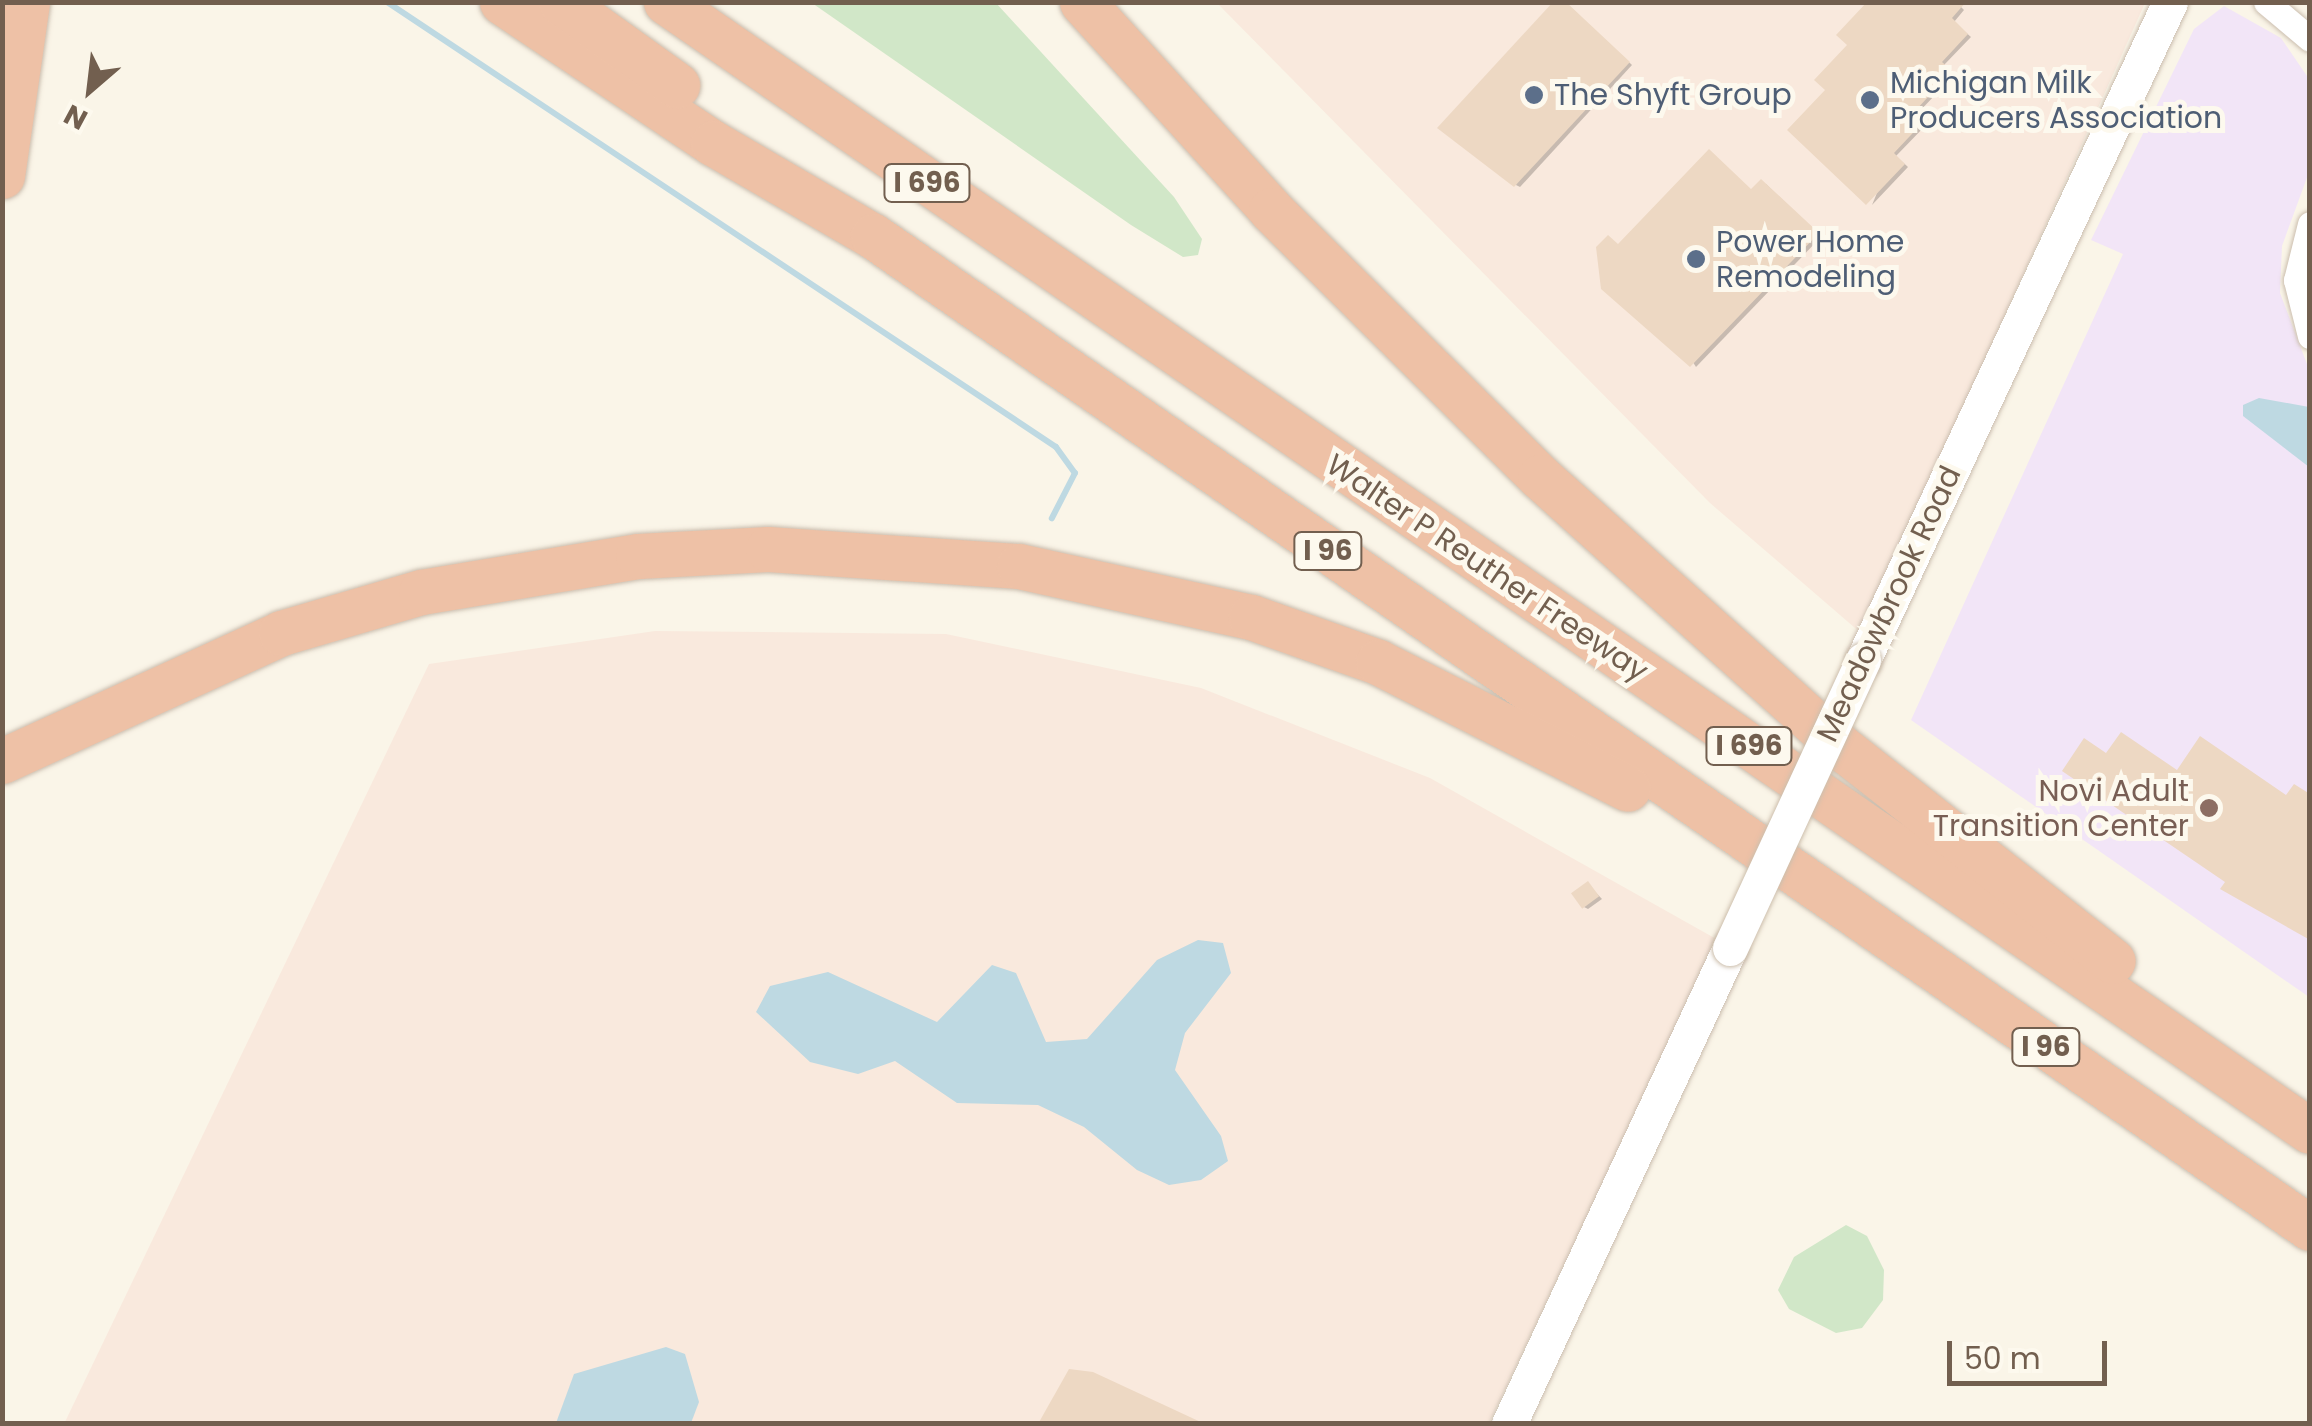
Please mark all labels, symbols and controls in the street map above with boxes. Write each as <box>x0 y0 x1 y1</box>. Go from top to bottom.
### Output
north arrow <box>40 40 140 140</box>
place label: Michigan Milk Producers Association <box>1890 65 2222 136</box>
place label: The Shyft Group <box>1554 77 1792 113</box>
marker: The Shyft Group <box>1523 84 1545 106</box>
marker: Michigan Milk Producers Association <box>1859 89 1881 111</box>
text: N <box>57 95 94 139</box>
road number: I 696 <box>882 160 972 206</box>
place label: Power Home Remodeling <box>1716 224 1904 294</box>
marker: Power Home Remodeling <box>1685 248 1707 270</box>
street label: Walter P Reuther Freeway <box>1319 447 1655 689</box>
street label: Meadowbrook Road <box>1809 460 1969 748</box>
road number: I 96 <box>1293 528 1363 574</box>
road number: I 696 <box>1704 723 1794 769</box>
place label: Novi Adult Transition Center <box>1933 773 2189 844</box>
marker: Novi Adult Transition Center <box>2198 797 2220 819</box>
road number: I 96 <box>2011 1024 2081 1070</box>
scale bar <box>1952 1321 2112 1383</box>
text: 50 m <box>1964 1337 2041 1380</box>

